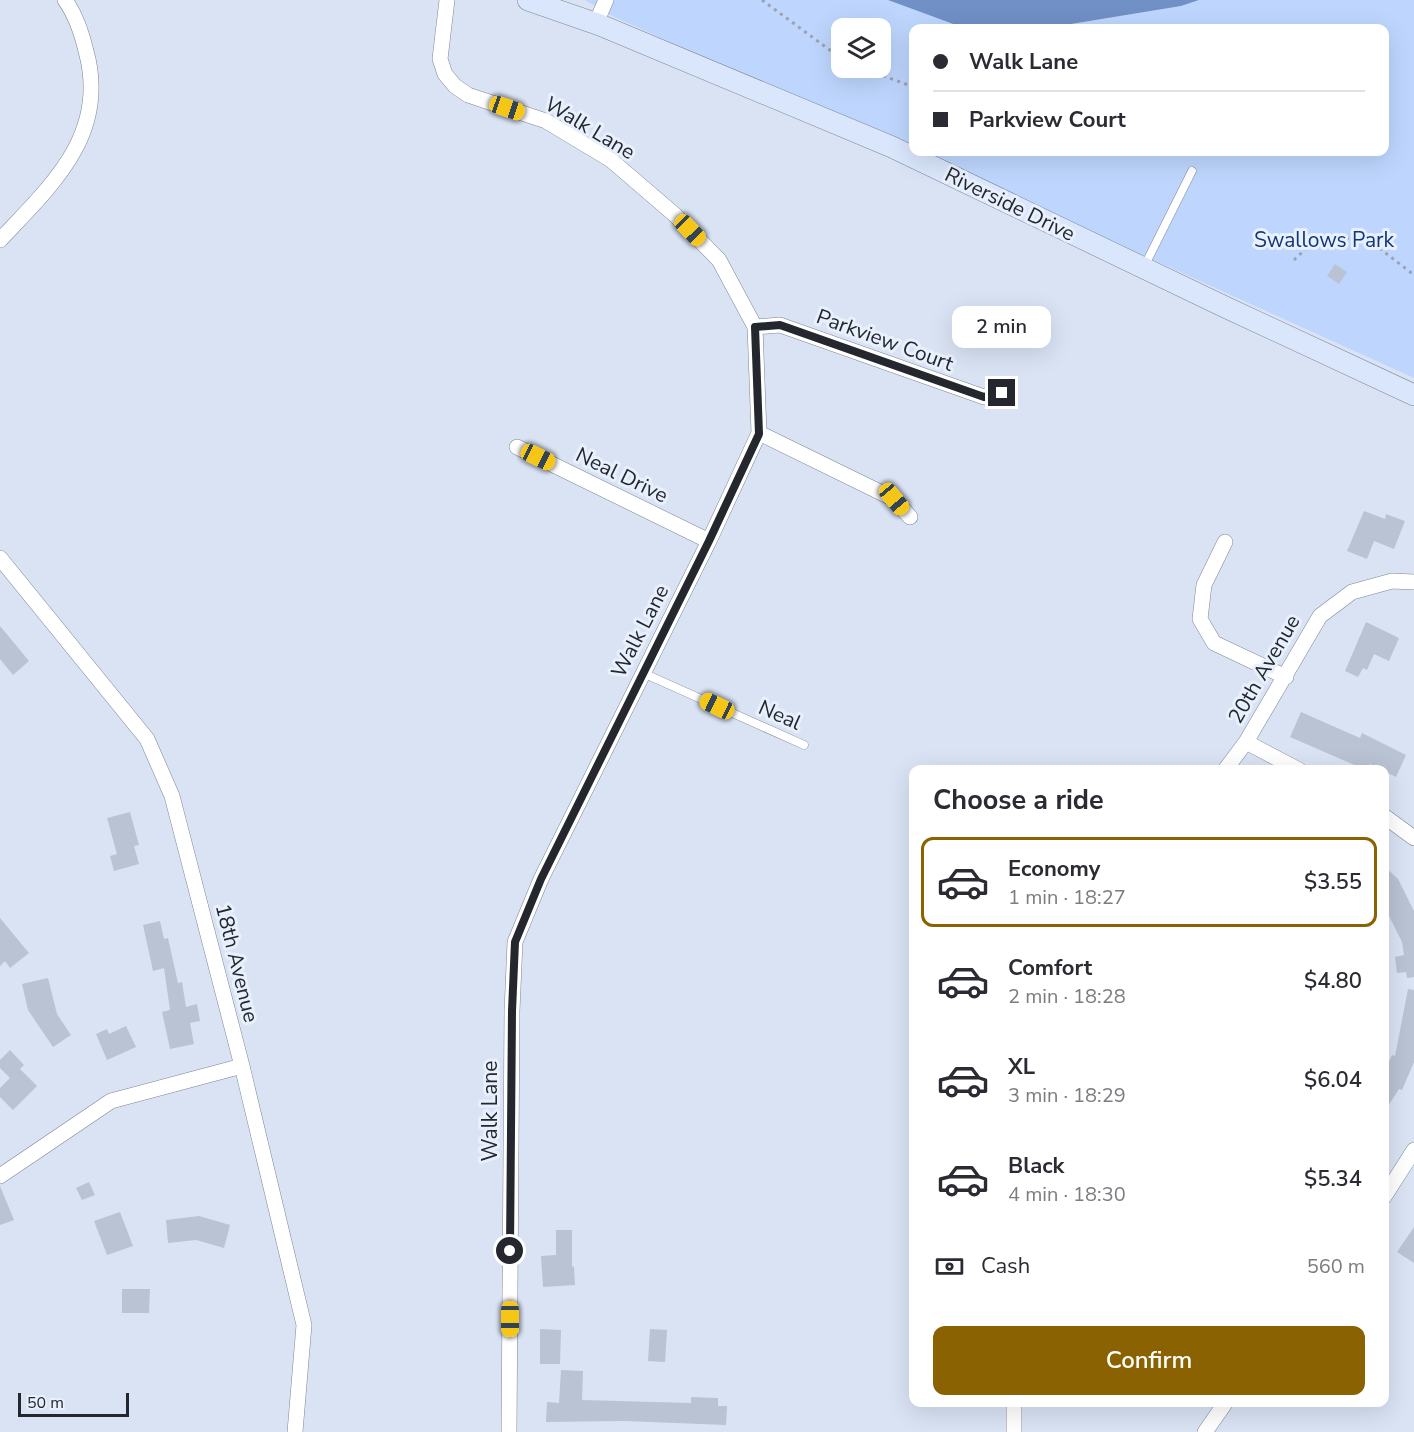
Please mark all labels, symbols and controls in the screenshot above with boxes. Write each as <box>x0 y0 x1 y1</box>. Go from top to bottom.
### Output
map controls <box>831 18 891 78</box>
button: layers <box>831 18 891 78</box>
text: Walk Lane <box>969 47 1078 77</box>
street label: Walk Lane <box>540 90 640 166</box>
car <box>487 94 527 122</box>
text: Parkview Court <box>969 105 1126 135</box>
street label: Riverside Drive <box>940 160 1080 248</box>
car <box>671 211 709 249</box>
park label: Swallows Park <box>1254 226 1395 254</box>
street label: Parkview Court <box>813 302 958 378</box>
callout: 2 min <box>952 306 1052 348</box>
text: 2 min <box>976 313 1027 340</box>
route end <box>988 379 1015 406</box>
car <box>518 441 558 473</box>
street label: Neal Drive <box>571 441 673 509</box>
car <box>876 479 912 519</box>
street label: Walk Lane <box>605 580 675 682</box>
street label: 20th Avenue <box>1222 609 1306 729</box>
car <box>697 690 737 722</box>
street label: Neal <box>754 693 807 737</box>
text: Choose a ride <box>933 782 1104 819</box>
text: Economy <box>1008 854 1100 884</box>
icon: car <box>936 855 990 909</box>
text: $3.55 <box>1304 867 1362 897</box>
text: 1 min · 18:27 <box>1008 884 1126 911</box>
street label: 18th Avenue <box>209 901 265 1025</box>
text: Comfort <box>1008 953 1092 983</box>
icon: car <box>936 954 990 1008</box>
text: $4.80 <box>1304 966 1362 996</box>
text: 2 min · 18:28 <box>1008 983 1126 1010</box>
text: XL <box>1008 1052 1035 1082</box>
icon: car <box>936 1053 990 1107</box>
street label: Walk Lane <box>476 1061 504 1161</box>
text: $6.04 <box>1304 1065 1362 1095</box>
text: 3 min · 18:29 <box>1008 1082 1126 1109</box>
text: Black <box>1008 1151 1064 1181</box>
icon: car <box>936 1152 990 1206</box>
text: $5.34 <box>1304 1164 1362 1194</box>
text: 4 min · 18:30 <box>1008 1181 1126 1208</box>
route start <box>496 1237 523 1264</box>
icon: cash <box>933 1250 966 1283</box>
text: Cash <box>981 1251 1030 1281</box>
text: 560 m <box>1307 1253 1365 1280</box>
car <box>501 1301 519 1337</box>
button: Confirm <box>933 1326 1365 1395</box>
scale bar <box>18 1390 129 1418</box>
text: 50 m <box>27 1392 64 1414</box>

